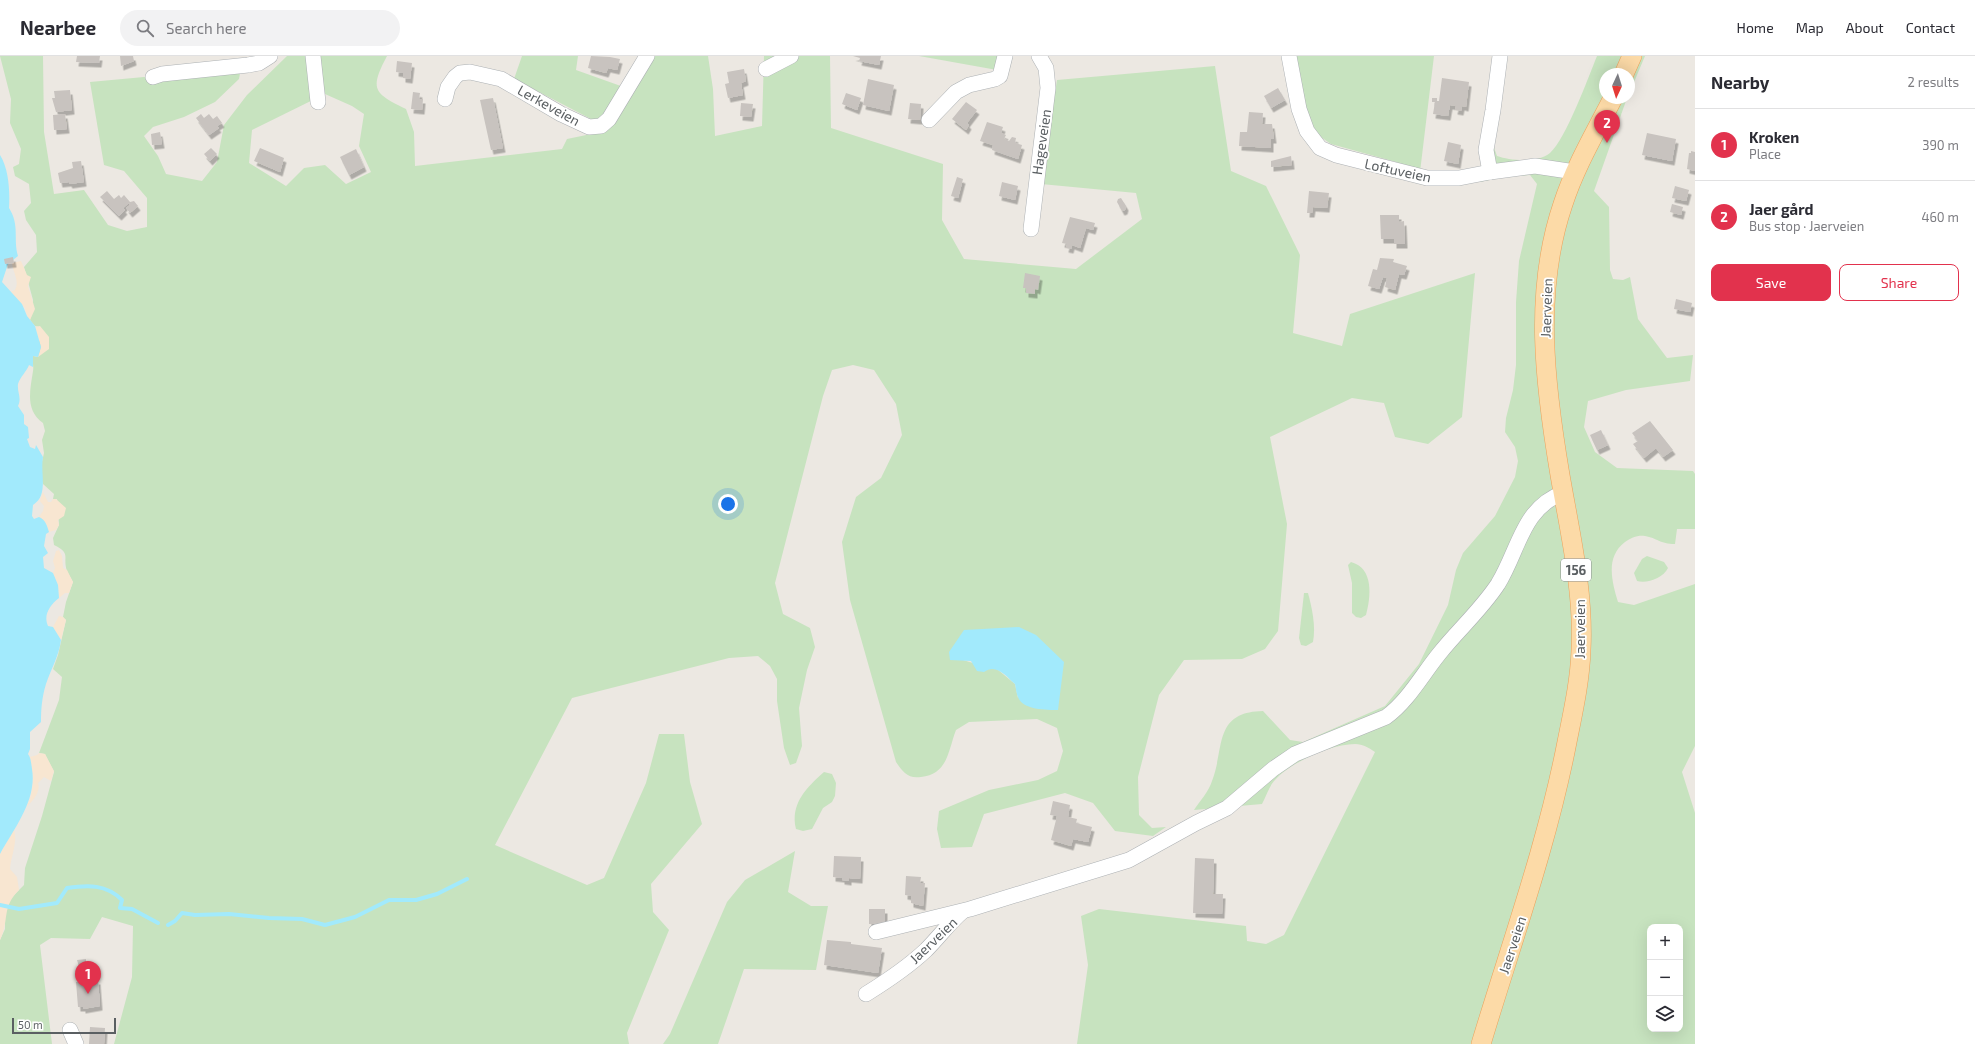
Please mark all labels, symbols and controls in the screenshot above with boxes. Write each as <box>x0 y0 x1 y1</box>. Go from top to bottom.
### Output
search box <box>120 10 400 46</box>
text: Nearbee <box>20 16 96 39</box>
icon: search <box>134 17 156 39</box>
text: Search here <box>166 19 247 37</box>
text: Home <box>1737 19 1774 36</box>
text: Map <box>1796 19 1824 36</box>
text: About <box>1846 19 1884 36</box>
text: Contact <box>1906 19 1955 36</box>
north arrow <box>1599 68 1635 104</box>
text: Nearby <box>1711 72 1769 92</box>
text: 2 results <box>1907 74 1959 90</box>
street label: Lerkeveien <box>515 81 583 129</box>
street label: Hageveien <box>1028 108 1054 176</box>
pin: 2 <box>1594 110 1620 143</box>
text: Kroken <box>1749 128 1799 146</box>
text: 1 <box>1721 137 1727 153</box>
text: 390 m <box>1922 137 1959 153</box>
text: Place <box>1749 146 1781 162</box>
street label: Loftuveien <box>1363 155 1433 185</box>
text: Jaer gård <box>1749 200 1813 218</box>
text: 2 <box>1720 209 1728 225</box>
text: 460 m <box>1921 209 1959 225</box>
text: Bus stop · Jaerveien <box>1749 218 1864 234</box>
button: Save <box>1711 264 1831 301</box>
button: Share <box>1839 264 1959 301</box>
street label: Jaerveien <box>1536 278 1556 338</box>
your location <box>718 494 738 514</box>
road number: 156 <box>1561 559 1591 581</box>
street label: Jaerveien <box>1571 599 1588 659</box>
street label: Jaerveien <box>906 913 960 967</box>
street label: Jaerveien <box>1495 914 1529 976</box>
map controls <box>1647 924 1683 1032</box>
button: + <box>1647 924 1683 960</box>
button: − <box>1647 960 1683 996</box>
pin: 1 <box>75 961 101 994</box>
button: layers <box>1647 996 1683 1032</box>
scale bar <box>12 1016 116 1035</box>
text: 50 m <box>18 1018 43 1031</box>

